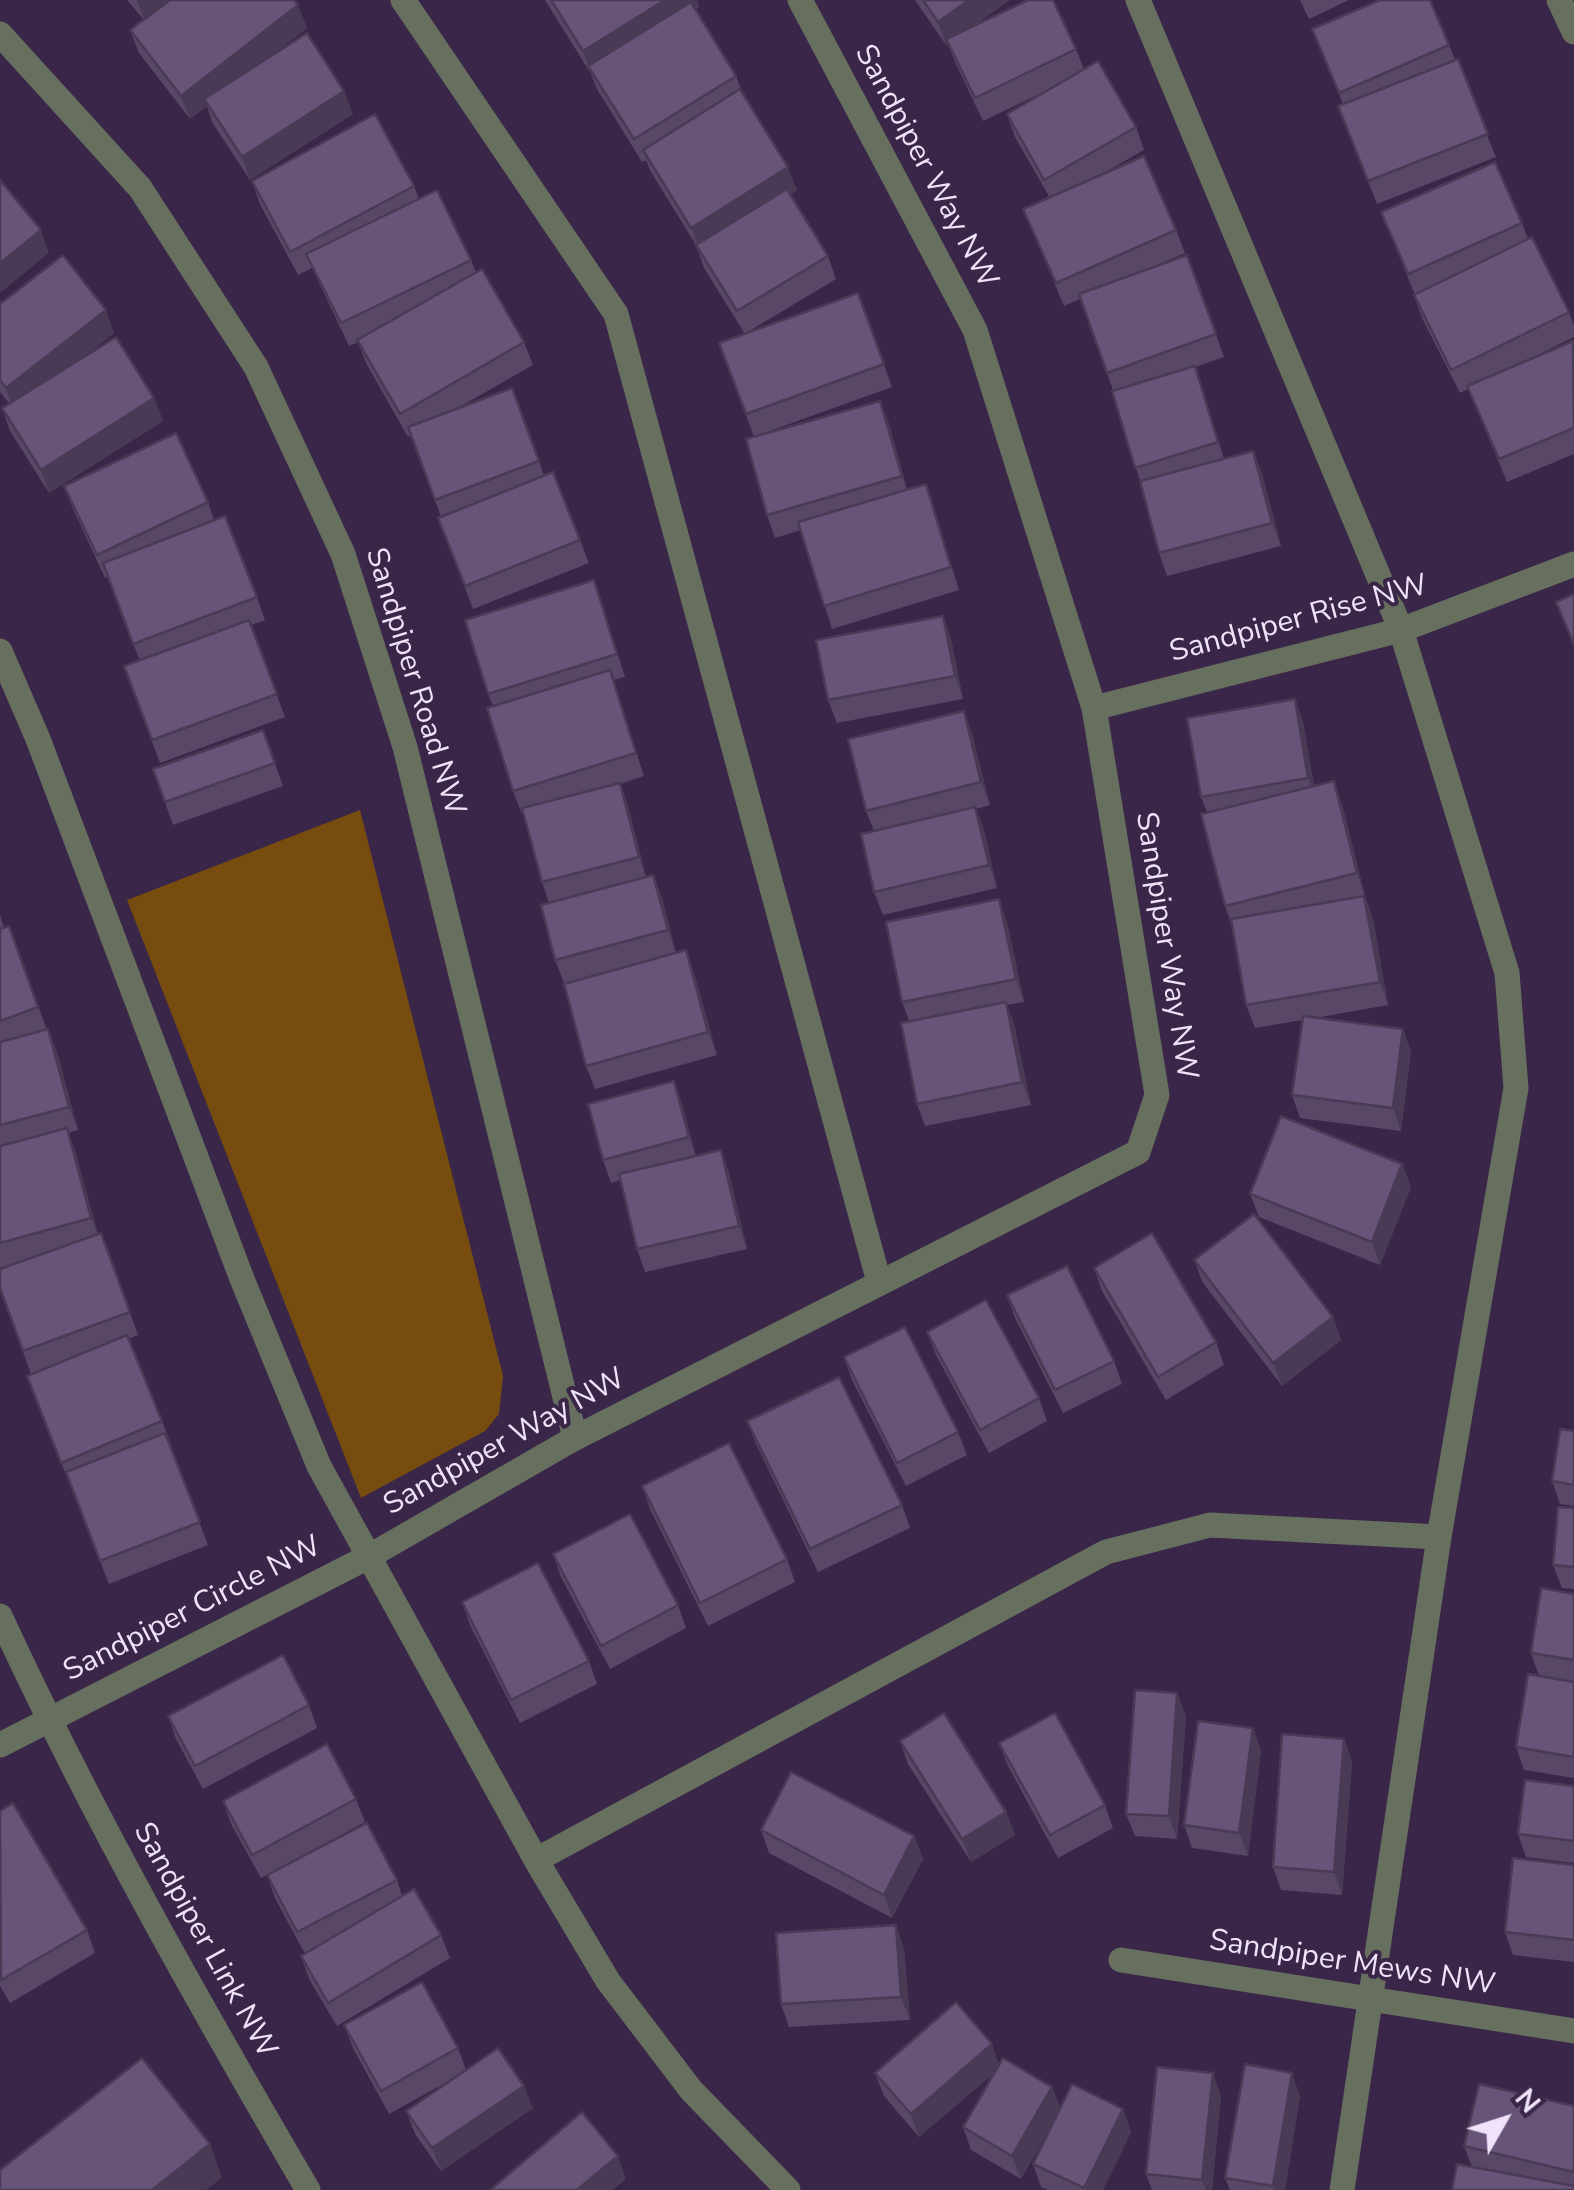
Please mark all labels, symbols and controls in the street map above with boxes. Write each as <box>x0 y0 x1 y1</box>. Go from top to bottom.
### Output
street label: Sandpiper Way NW <box>846 39 1004 295</box>
street label: Sandpiper Road NW <box>356 544 472 820</box>
street label: Sandpiper Rise NW <box>1166 568 1432 672</box>
street label: Sandpiper Way NW <box>1126 810 1204 1082</box>
street label: Sandpiper Way NW <box>378 1362 632 1524</box>
street label: Sandpiper Circle NW <box>58 1529 328 1691</box>
street label: Sandpiper Link NW <box>124 1817 284 2065</box>
street label: Sandpiper Mews NW <box>1206 1924 1498 2004</box>
north arrow <box>1454 2070 1554 2170</box>
text: N <box>1506 2081 1549 2121</box>

